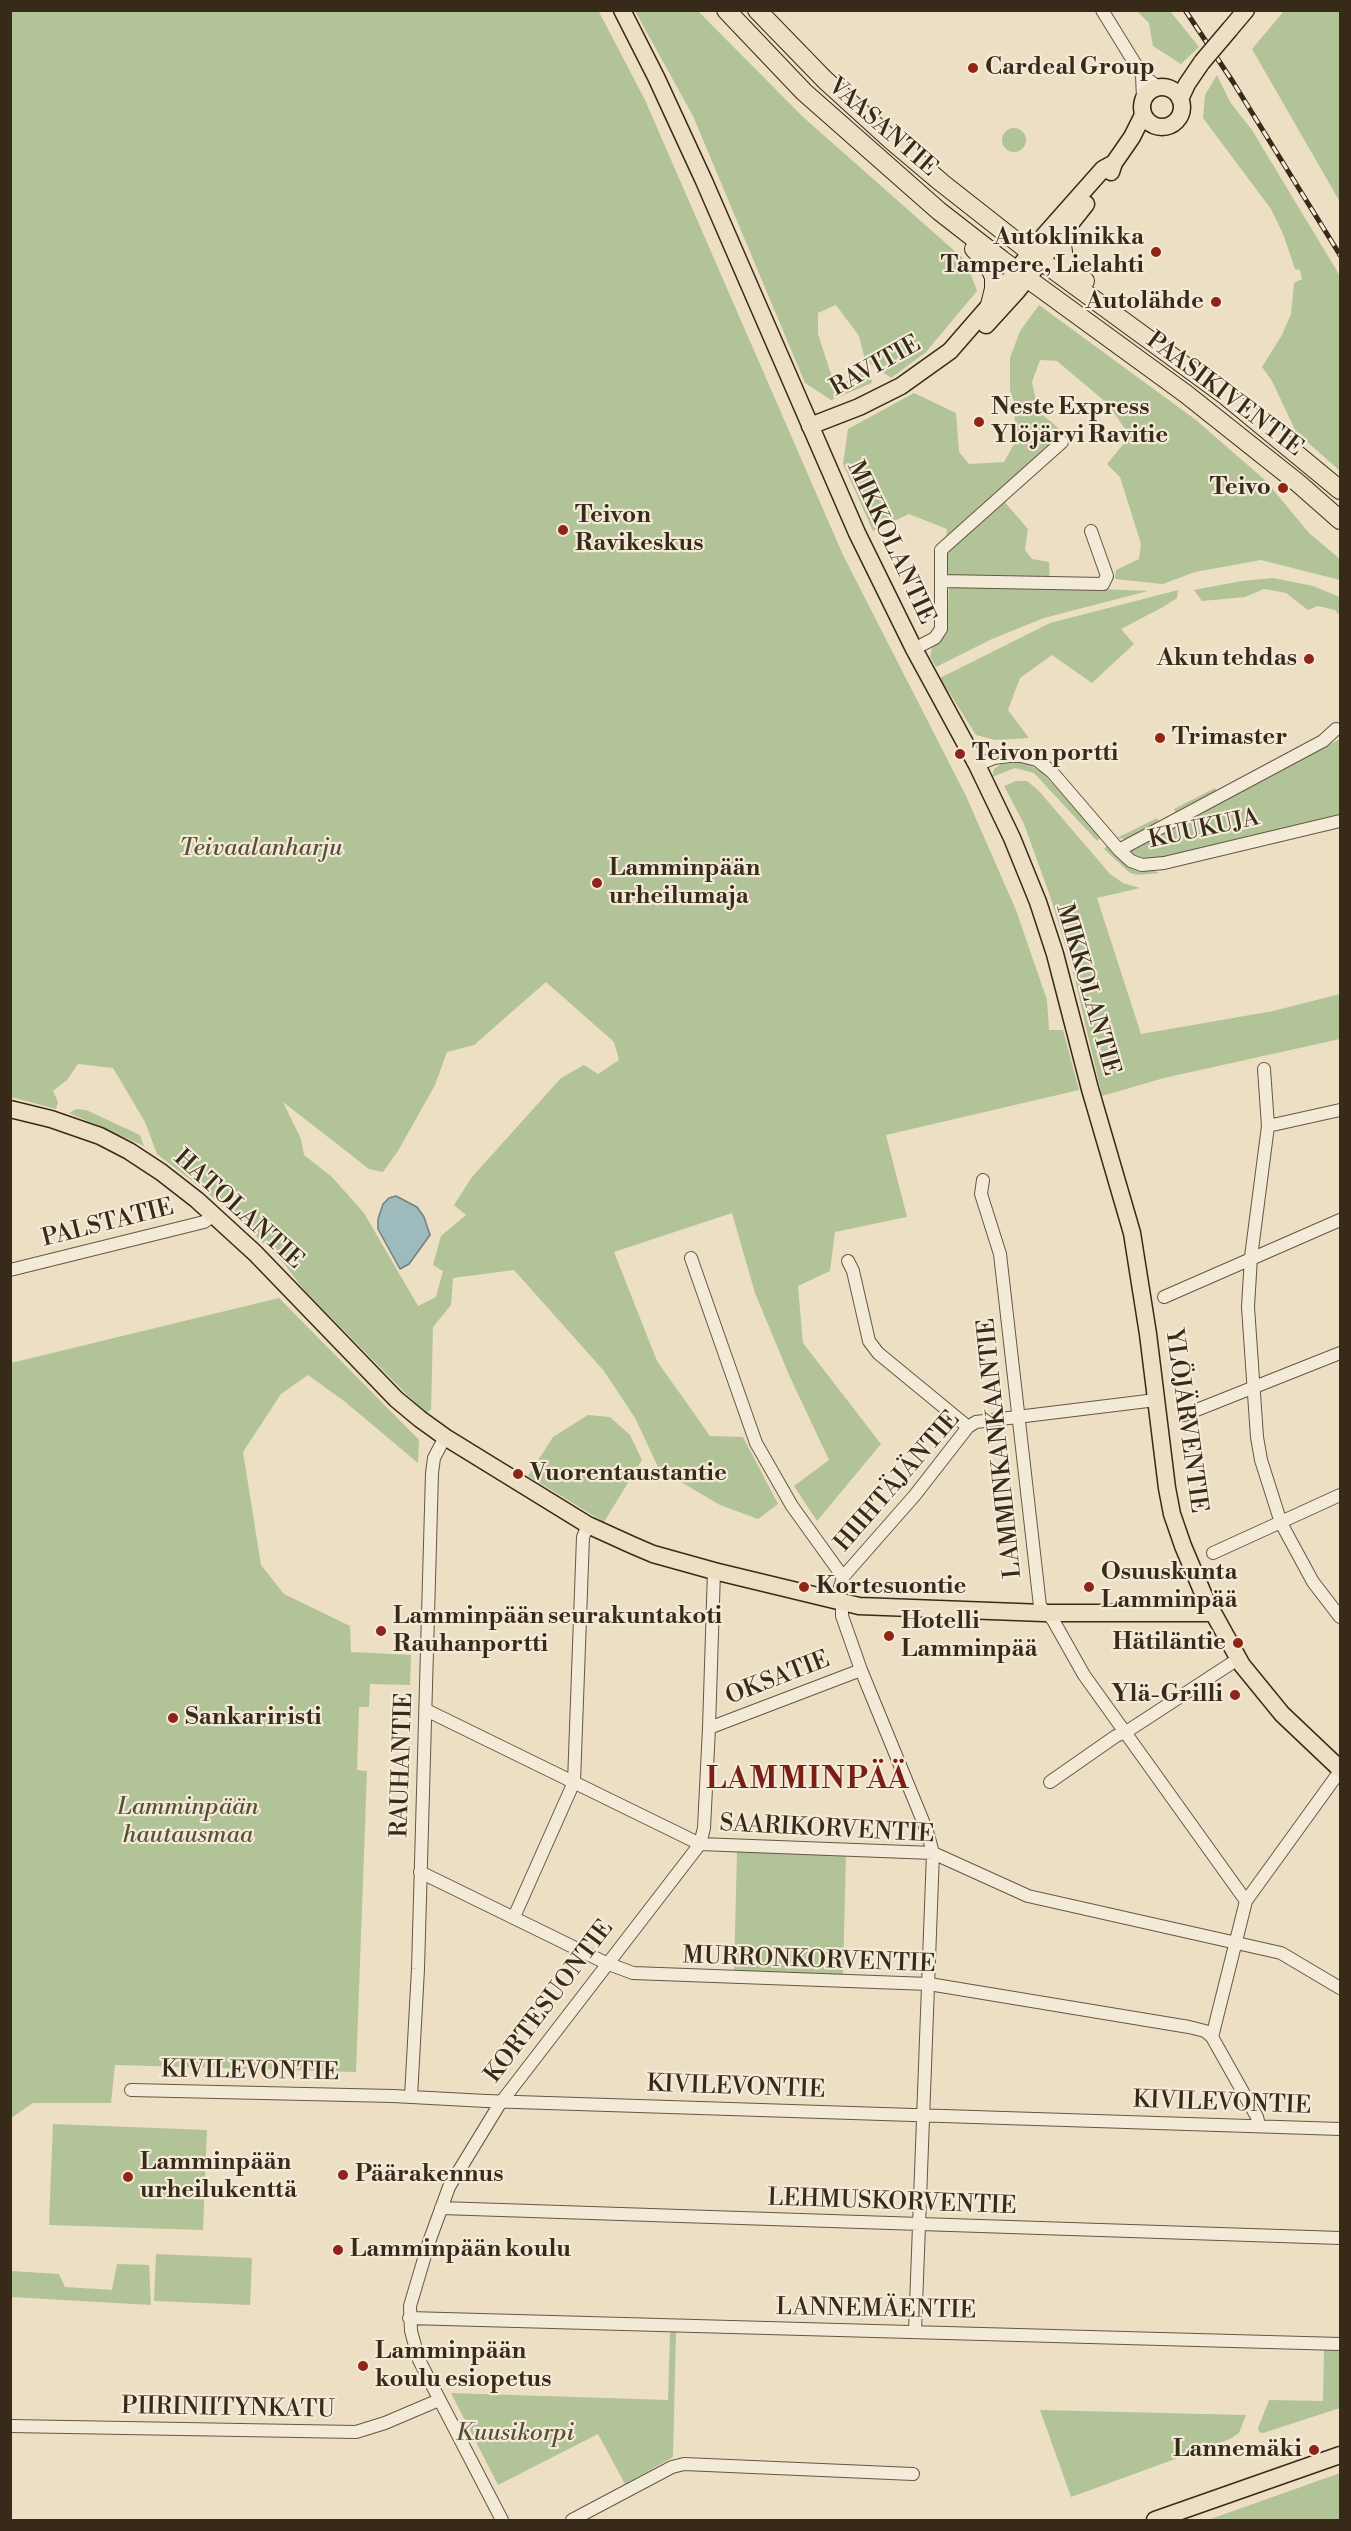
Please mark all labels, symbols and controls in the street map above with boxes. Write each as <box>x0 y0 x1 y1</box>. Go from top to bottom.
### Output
place label: Cardeal Group <box>985 54 1155 82</box>
marker: Cardeal Group <box>966 61 980 75</box>
street label: VAASANTIE <box>821 73 943 183</box>
place label: Autoklinikka Tampere, Lielahti <box>941 224 1144 280</box>
marker: Autoklinikka Tampere, Lielahti <box>1149 245 1163 259</box>
place label: Autolähde <box>1086 288 1204 316</box>
marker: Autolähde <box>1209 295 1223 309</box>
street label: PAASIKIVENTIE <box>1140 327 1308 463</box>
street label: RAVITIE <box>826 330 926 404</box>
place label: Neste Express Ylöjärvi Ravitie <box>991 394 1168 450</box>
marker: Neste Express Ylöjärvi Ravitie <box>972 415 986 429</box>
street label: MIKKOLANTIE <box>840 457 940 629</box>
place label: Teivo <box>1210 474 1271 502</box>
marker: Teivo <box>1276 481 1290 495</box>
place label: Teivon Ravikeskus <box>575 502 704 558</box>
marker: Teivon Ravikeskus <box>556 523 570 537</box>
place label: Akun tehdas <box>1157 645 1297 673</box>
marker: Akun tehdas <box>1302 652 1316 666</box>
place label: Trimaster <box>1172 724 1287 752</box>
marker: Trimaster <box>1153 731 1167 745</box>
place label: Teivon portti <box>972 740 1118 768</box>
marker: Teivon portti <box>953 747 967 761</box>
street label: KUUKUJA <box>1146 804 1262 856</box>
park label: Teivaalanharju <box>179 835 343 863</box>
place label: Lamminpään urheilumaja <box>609 855 760 911</box>
marker: Lamminpään urheilumaja <box>590 876 604 890</box>
street label: MIKKOLANTIE <box>1049 901 1125 1079</box>
street label: HATOLANTIE <box>167 1144 309 1276</box>
street label: PALSTATIE <box>39 1194 177 1254</box>
street label: LAMMINKANKAANTIE <box>973 1316 1029 1580</box>
street label: YLÖJÄRVENTIE <box>1158 1327 1212 1515</box>
street label: HIIHTÄJÄNTIE <box>829 1406 967 1558</box>
place label: Vuorentaustantie <box>530 1460 727 1488</box>
marker: Vuorentaustantie <box>511 1467 525 1481</box>
place label: Osuuskunta Lamminpää <box>1101 1559 1238 1615</box>
place label: Kortesuontie <box>816 1573 966 1601</box>
marker: Kortesuontie <box>797 1580 811 1594</box>
marker: Osuuskunta Lamminpää <box>1082 1580 1096 1594</box>
place label: Lamminpään seurakuntakoti Rauhanportti <box>393 1603 722 1659</box>
place label: Hotelli Lamminpää <box>901 1608 1037 1664</box>
marker: Lamminpään seurakuntakoti Rauhanportti <box>374 1624 388 1638</box>
marker: Hotelli Lamminpää <box>882 1629 896 1643</box>
place label: Hätiläntie <box>1112 1629 1226 1657</box>
marker: Hätiläntie <box>1231 1636 1245 1650</box>
street label: OKSATIE <box>722 1646 834 1712</box>
place label: Ylä-Grilli <box>1111 1681 1223 1709</box>
marker: Ylä-Grilli <box>1228 1688 1242 1702</box>
street label: RAUHANTIE <box>386 1692 420 1838</box>
place label: Sankariristi <box>185 1704 322 1732</box>
marker: Sankariristi <box>166 1711 180 1725</box>
district label: LAMMINPÄÄ <box>706 1763 910 1799</box>
park label: Lamminpään hautausmaa <box>117 1794 259 1850</box>
street label: SAARIKORVENTIE <box>719 1810 935 1850</box>
street label: KORTESUONTIE <box>480 1915 620 2089</box>
street label: MURRONKORVENTIE <box>682 1942 936 1980</box>
street label: KIVILEVONTIE <box>161 2056 339 2088</box>
street label: KIVILEVONTIE <box>646 2070 826 2106</box>
street label: KIVILEVONTIE <box>1132 2086 1312 2122</box>
place label: Lamminpään urheilukenttä <box>140 2149 297 2205</box>
place label: Päärakennus <box>355 2161 503 2189</box>
marker: Päärakennus <box>336 2168 350 2182</box>
marker: Lamminpään urheilukenttä <box>121 2170 135 2184</box>
street label: LEHMUSKORVENTIE <box>767 2184 1017 2222</box>
place label: Lamminpään koulu <box>350 2236 571 2264</box>
marker: Lamminpään koulu <box>331 2243 345 2257</box>
street label: LANNEMÄENTIE <box>776 2294 976 2326</box>
place label: Lamminpään koulu esiopetus <box>375 2338 551 2394</box>
marker: Lamminpään koulu esiopetus <box>356 2359 370 2373</box>
street label: PIIRINIITYNKATU <box>121 2393 335 2425</box>
park label: Kuusikorpi <box>456 2420 574 2448</box>
place label: Lannemäki <box>1173 2436 1302 2464</box>
marker: Lannemäki <box>1307 2443 1321 2457</box>

